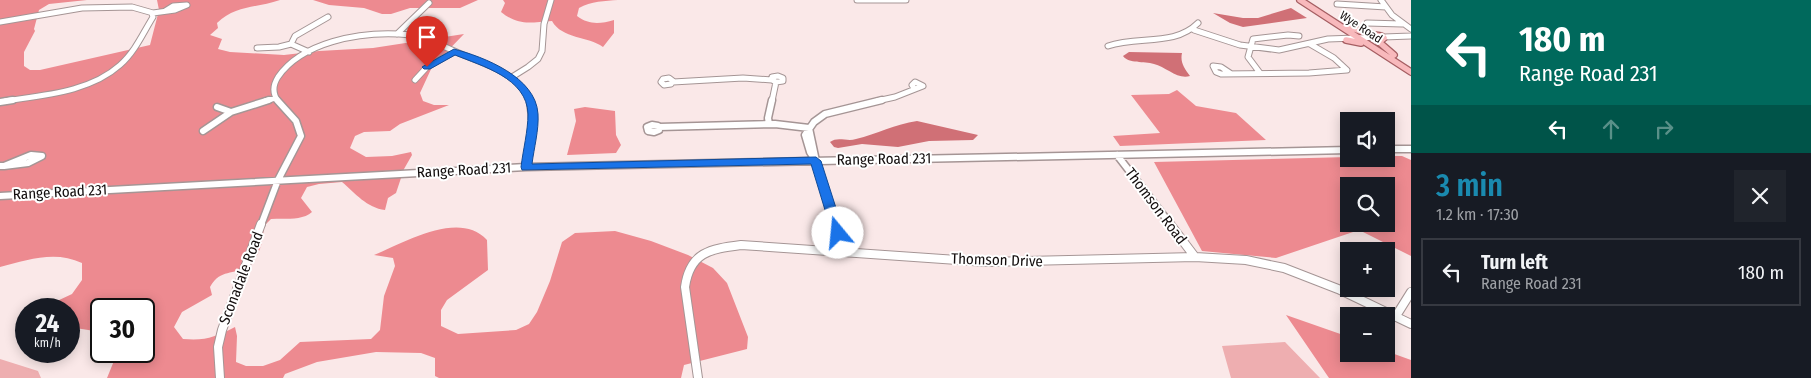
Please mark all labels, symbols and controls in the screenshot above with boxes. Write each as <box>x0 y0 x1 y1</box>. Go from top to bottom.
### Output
street label: Wye Road <box>1337 8 1385 46</box>
pin <box>406 16 448 67</box>
text: 180 m <box>1519 18 1605 60</box>
icon: left <box>1436 20 1501 85</box>
icon: arrive <box>413 23 441 51</box>
text: Range Road 231 <box>1519 60 1658 87</box>
map controls <box>1340 112 1395 362</box>
button: sound <box>1340 112 1395 167</box>
icon: left <box>1544 115 1572 143</box>
icon: ahead <box>1597 115 1625 143</box>
icon: right <box>1650 115 1678 143</box>
street label: Range Road 231 <box>837 149 931 169</box>
street label: Range Road 231 <box>416 159 512 181</box>
street label: Thomson Road <box>1121 164 1191 248</box>
text: 3 min <box>1436 168 1503 204</box>
button: close <box>1734 170 1786 222</box>
button: search <box>1340 177 1395 232</box>
street label: Range Road 231 <box>12 181 108 203</box>
text: 1.2 km · 17:30 <box>1436 205 1519 224</box>
position arrow <box>811 206 863 258</box>
street label: Sconadale Road <box>215 229 267 327</box>
button: + <box>1340 242 1395 297</box>
street label: Thomson Drive <box>951 249 1043 271</box>
text: Turn left <box>1481 251 1548 274</box>
icon: left <box>1438 258 1466 286</box>
text: 180 m <box>1738 261 1784 284</box>
text: Range Road 231 <box>1481 274 1582 293</box>
speed limit sign: 30 <box>90 298 155 363</box>
button: − <box>1340 307 1395 362</box>
text: 24 <box>36 309 59 339</box>
text: km/h <box>34 336 61 350</box>

